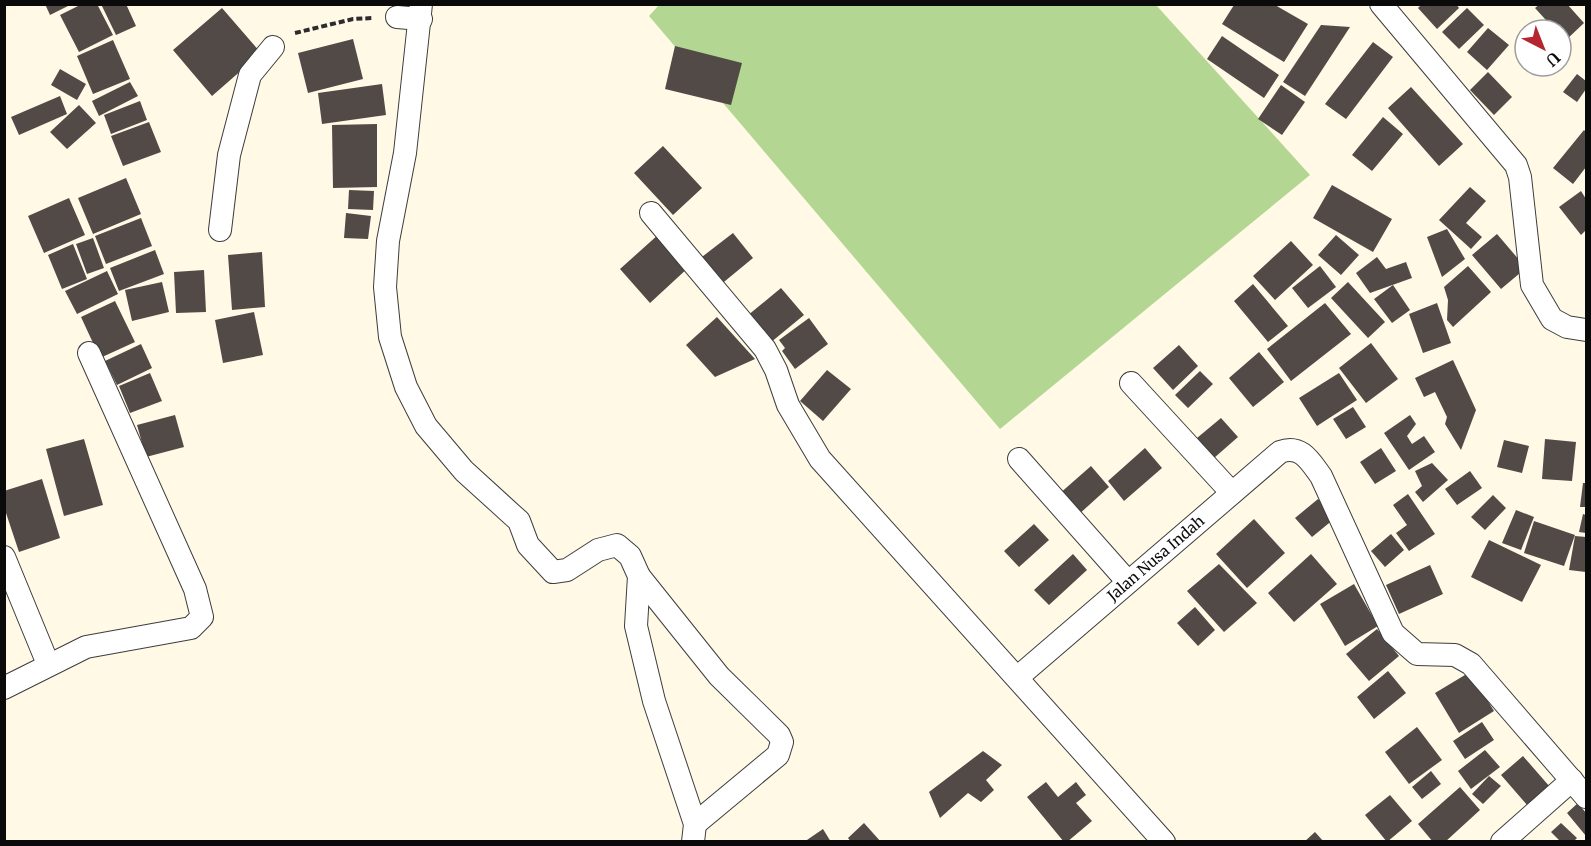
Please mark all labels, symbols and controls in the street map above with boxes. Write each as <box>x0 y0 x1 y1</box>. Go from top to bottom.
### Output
north arrow <box>1513 18 1573 78</box>
text: U <box>1542 48 1564 71</box>
street label: Jalan Nusa Indah <box>1103 511 1208 606</box>

